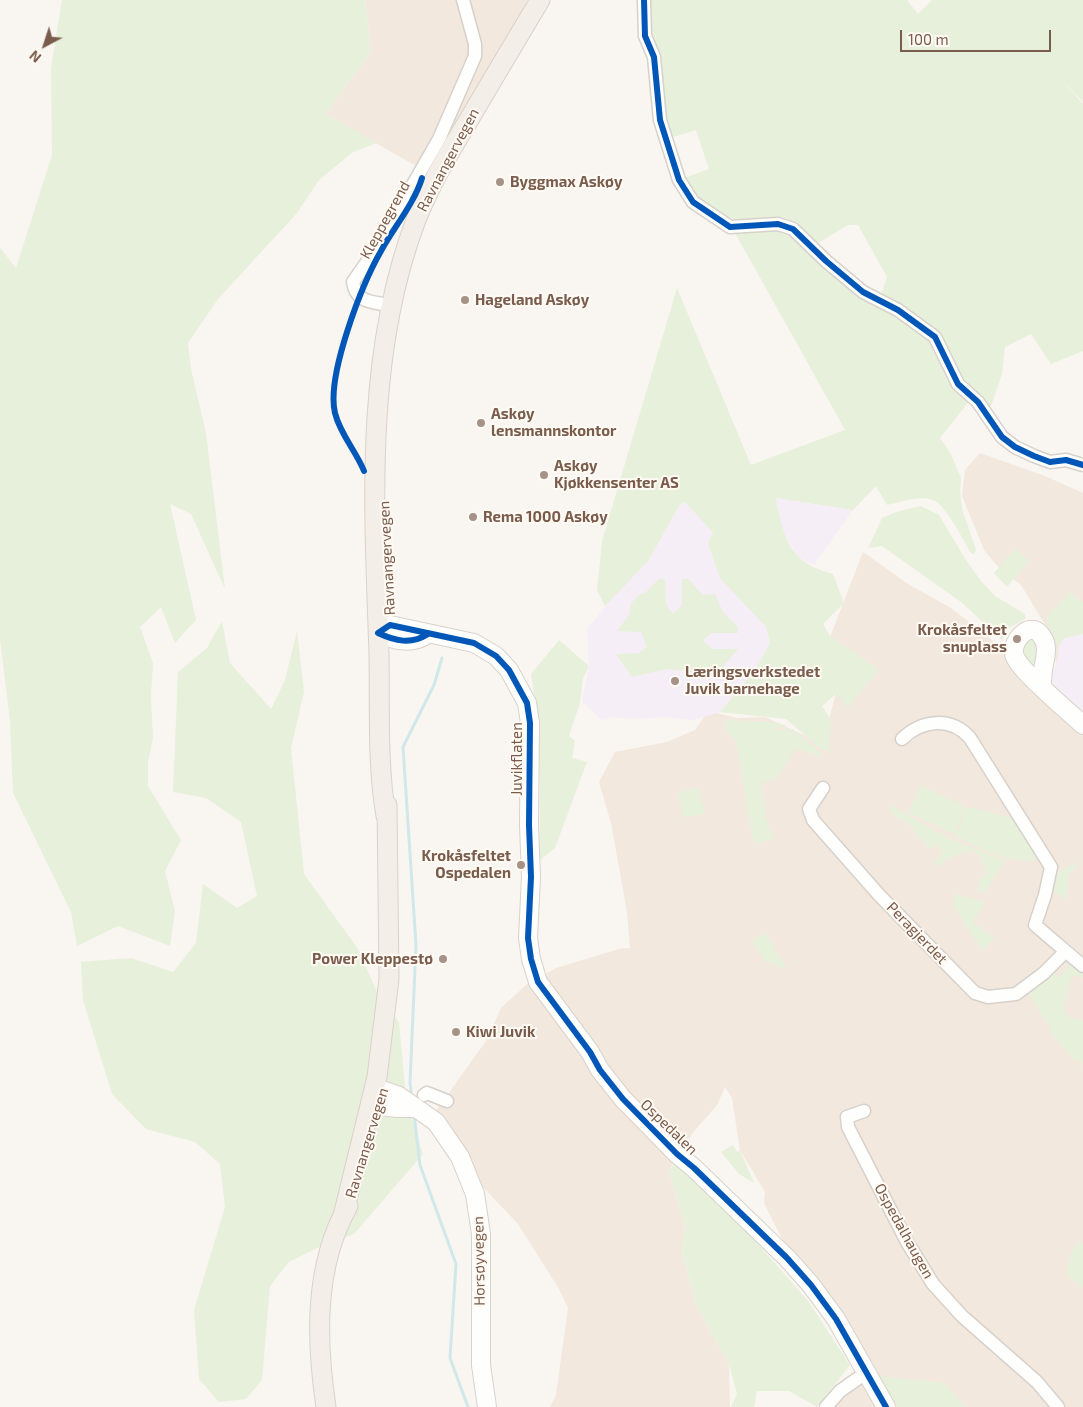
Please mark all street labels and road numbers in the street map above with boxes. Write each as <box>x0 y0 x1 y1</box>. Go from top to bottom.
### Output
street label: Ravnangervegen <box>413 105 483 215</box>
street label: Kleppegrend <box>356 178 414 262</box>
street label: Ravnangervegen <box>375 500 399 616</box>
street label: Juvikflaten <box>508 722 526 796</box>
street label: Peragjerdet <box>883 898 951 968</box>
street label: Ravnangervegen <box>342 1086 392 1200</box>
street label: Ospedalen <box>637 1095 701 1159</box>
street label: Ospedalhaugen <box>870 1180 938 1282</box>
street label: Horsøyvegen <box>469 1216 489 1306</box>

